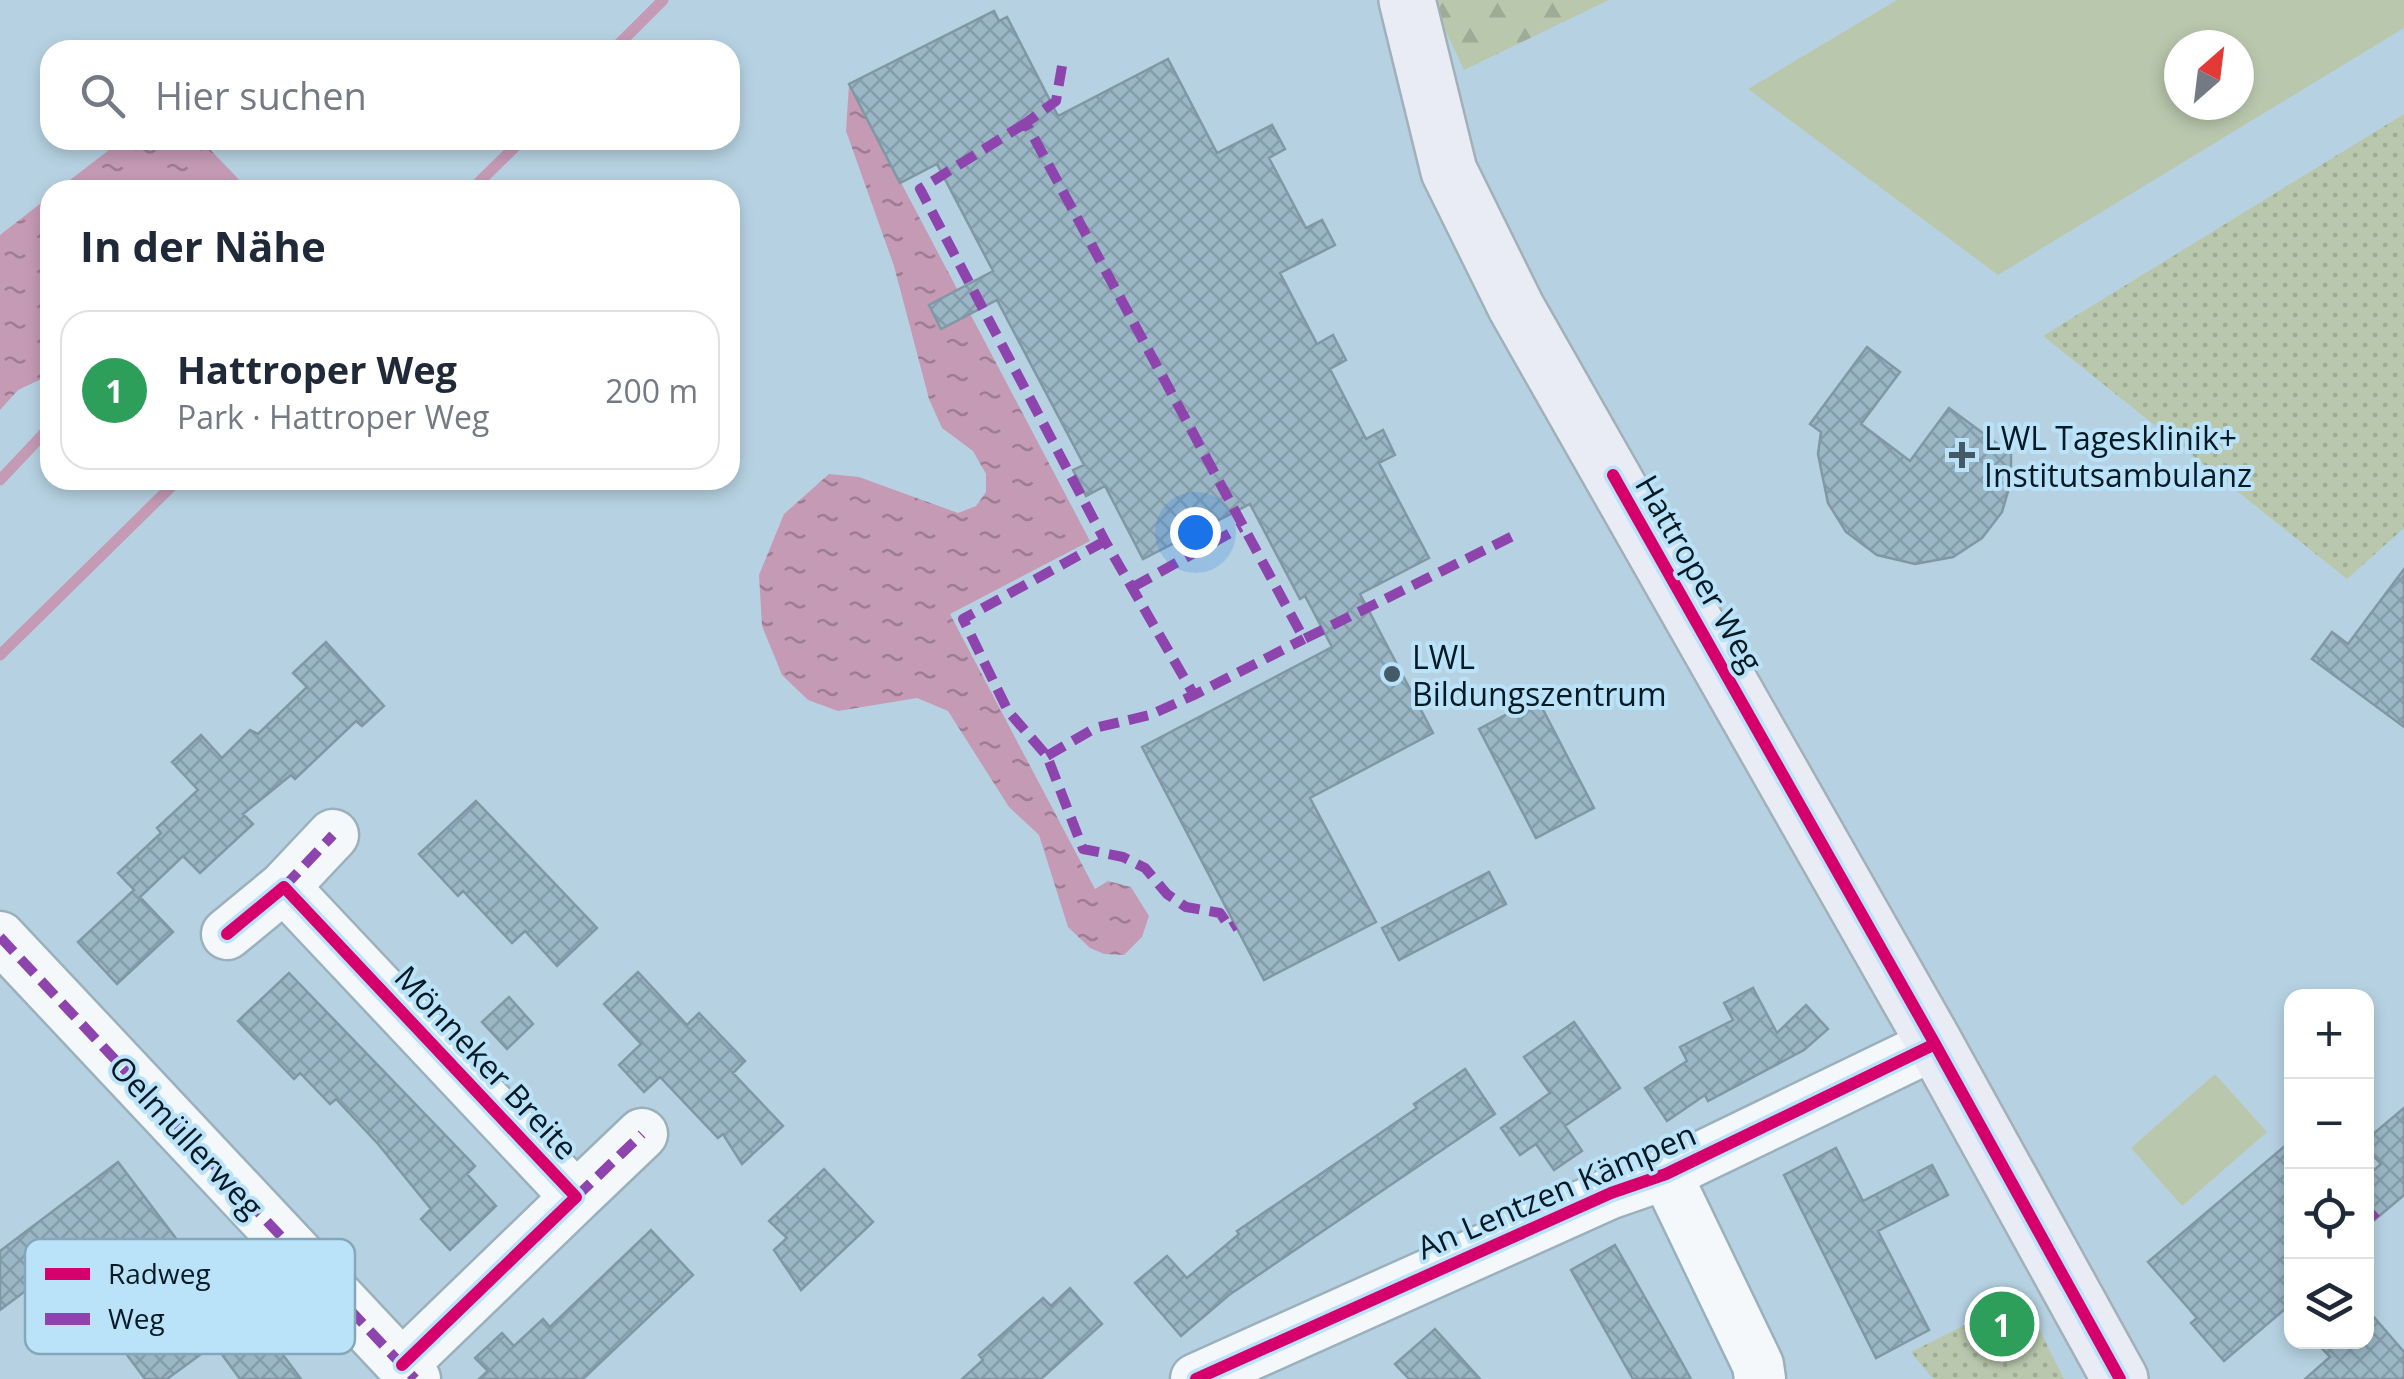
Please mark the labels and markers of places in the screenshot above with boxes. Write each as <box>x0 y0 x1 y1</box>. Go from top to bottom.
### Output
place label: LWL Tagesklinik+ Institutsambulanz <box>1984 416 2252 496</box>
marker: LWL Tagesklinik+ Institutsambulanz <box>1949 442 1975 468</box>
place label: LWL Bildungszentrum <box>1412 635 1667 715</box>
marker: LWL Bildungszentrum <box>1381 663 1403 685</box>
pin: 1 <box>1970 1286 2034 1362</box>

